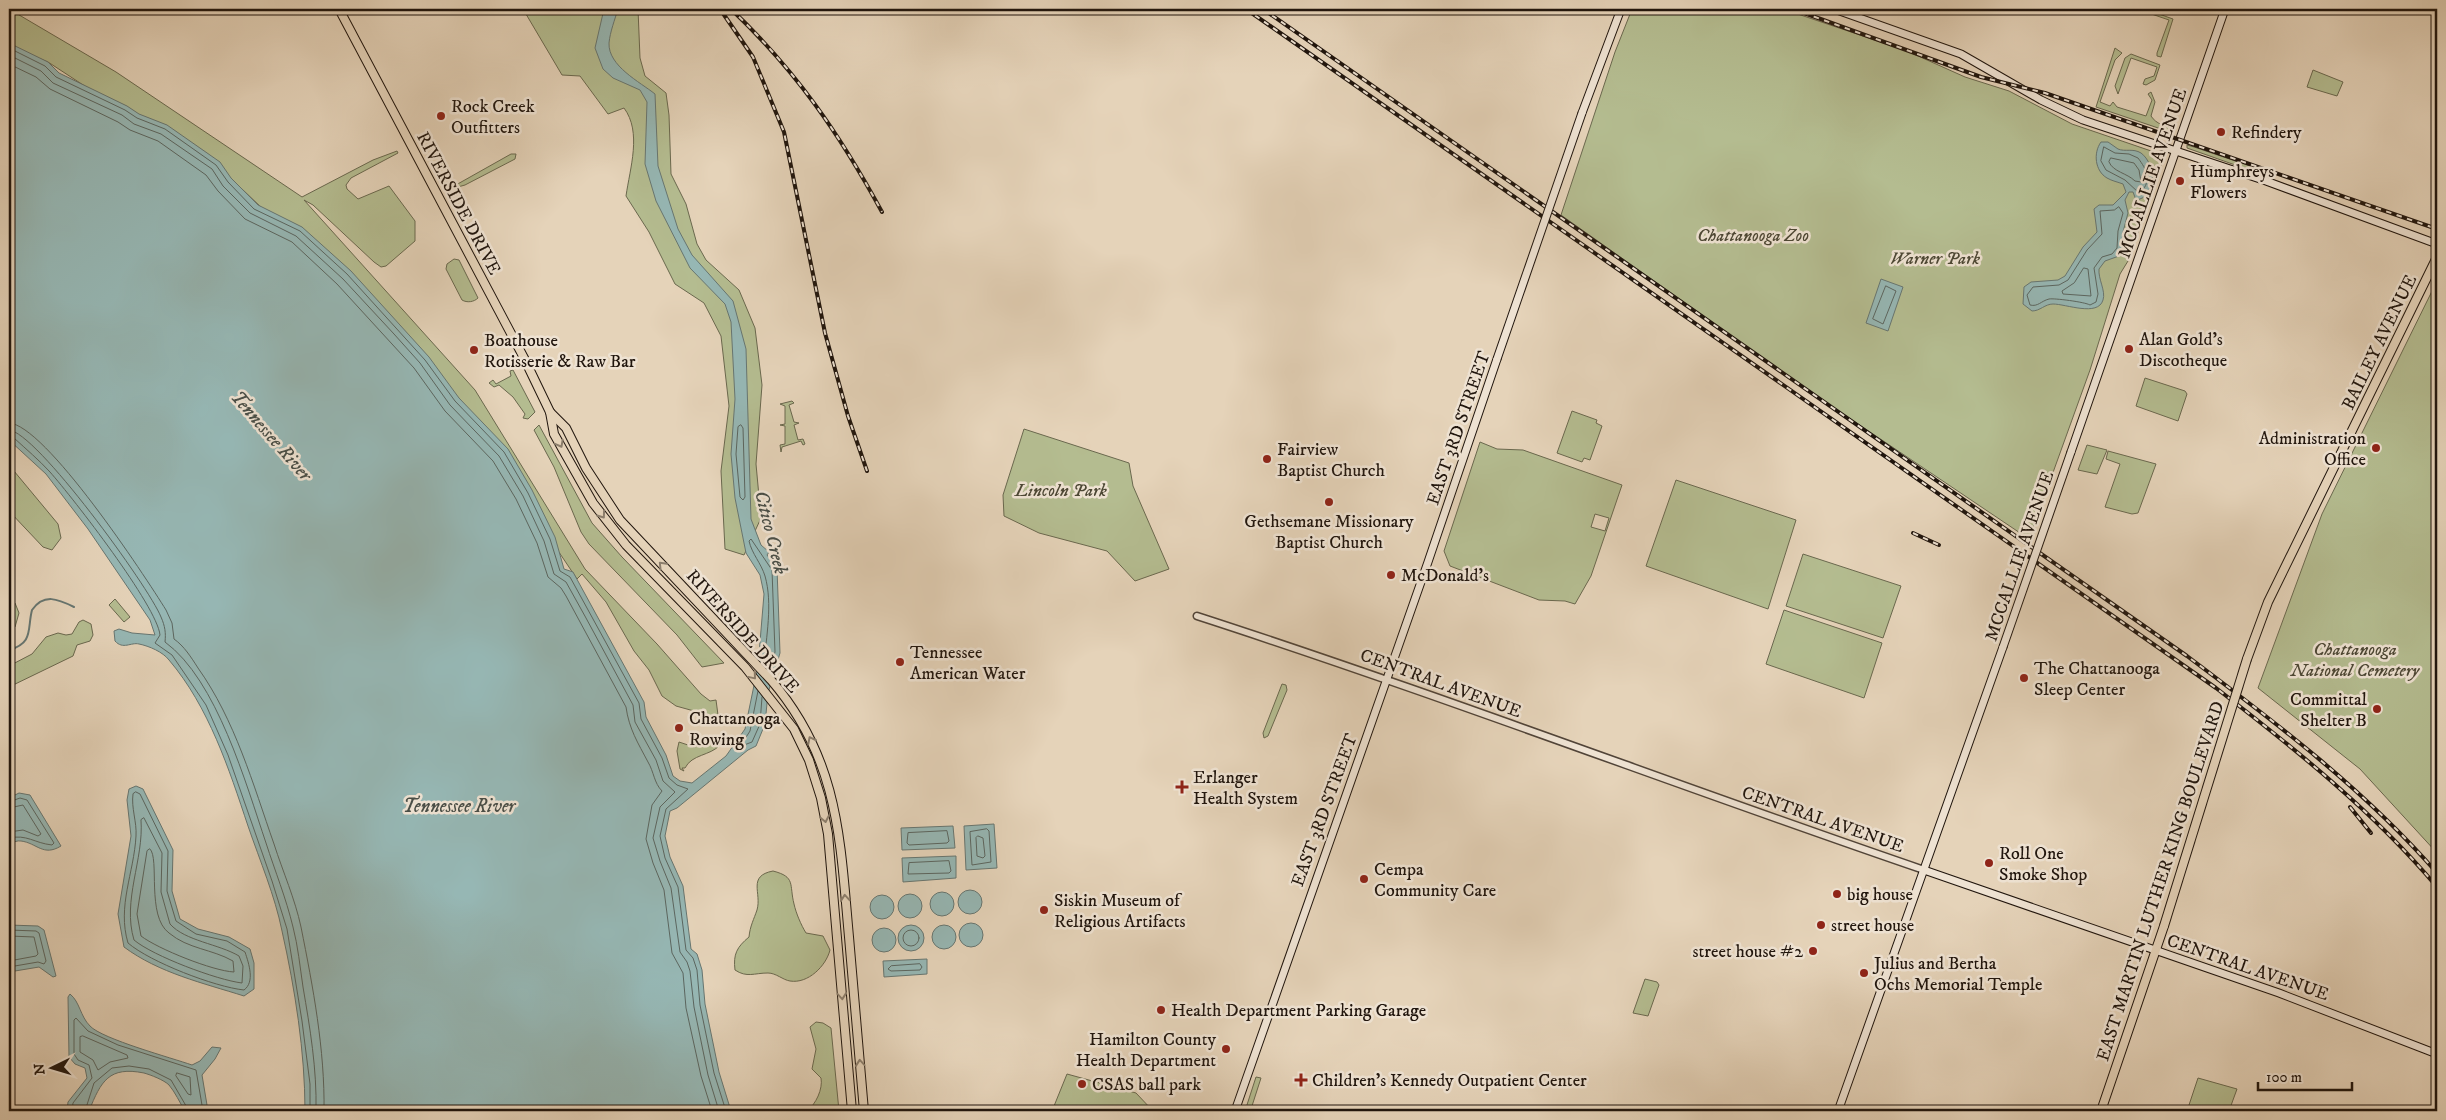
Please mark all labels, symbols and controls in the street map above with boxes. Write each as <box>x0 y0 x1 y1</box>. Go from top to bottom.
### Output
street label: MCCALLIE AVENUE <box>2114 85 2192 261</box>
place label: Rock Creek Outfitters <box>451 96 535 139</box>
marker: Rock Creek Outfitters <box>435 110 447 122</box>
place label: Refindery <box>2231 122 2302 144</box>
marker: Refindery <box>2215 126 2227 138</box>
street label: RIVERSIDE DRIVE <box>411 128 505 279</box>
place label: Humphreys Flowers <box>2190 161 2274 204</box>
marker: Humphreys Flowers <box>2174 175 2186 187</box>
park label: Chattanooga Zoo <box>1697 225 1809 247</box>
park label: Warner Park <box>1890 248 1980 270</box>
street label: BAILEY AVENUE <box>2338 271 2422 414</box>
place label: Alan Gold's Discotheque <box>2139 329 2227 372</box>
place label: Boathouse Rotisserie & Raw Bar <box>484 330 636 373</box>
marker: Alan Gold's Discotheque <box>2123 343 2135 355</box>
marker: Boathouse Rotisserie & Raw Bar <box>468 344 480 356</box>
street label: EAST 3RD STREET <box>1422 348 1496 508</box>
water label: Tennessee River <box>225 386 318 488</box>
place label: Administration Office <box>2259 428 2367 471</box>
one-way arrow <box>554 439 564 448</box>
place label: Fairview Baptist Church <box>1277 439 1385 482</box>
marker: Administration Office <box>2370 442 2382 454</box>
marker: Fairview Baptist Church <box>1261 453 1273 465</box>
street label: MCCALLIE AVENUE <box>1981 468 2059 644</box>
park label: Lincoln Park <box>1014 480 1107 502</box>
water label: Citico Creek <box>749 488 792 577</box>
marker: Gethsemane Missionary Baptist Church <box>1323 496 1335 508</box>
one-way arrow <box>596 509 605 519</box>
place label: Gethsemane Missionary Baptist Church <box>1244 511 1414 554</box>
one-way arrow <box>659 561 668 570</box>
street label: RIVERSIDE DRIVE <box>681 565 804 698</box>
place label: McDonald's <box>1401 565 1489 587</box>
marker: McDonald's <box>1385 569 1397 581</box>
park label: Chattanooga National Cemetery <box>2290 639 2420 682</box>
place label: Tennessee American Water <box>910 642 1026 685</box>
street label: CENTRAL AVENUE <box>1357 645 1524 723</box>
marker: Tennessee American Water <box>894 656 906 668</box>
place label: The Chattanooga Sleep Center <box>2034 658 2160 701</box>
one-way arrow <box>747 671 756 680</box>
marker: The Chattanooga Sleep Center <box>2018 672 2030 684</box>
place label: Committal Shelter B <box>2290 689 2368 732</box>
street label: EAST MARTIN LUTHER KING BOULEVARD <box>2092 699 2230 1064</box>
marker: Committal Shelter B <box>2371 703 2383 715</box>
place label: Chattanooga Rowing <box>689 708 781 751</box>
marker: Chattanooga Rowing <box>673 722 685 734</box>
street label: EAST 3RD STREET <box>1287 730 1363 890</box>
one-way arrow <box>807 736 817 745</box>
place label: Erlanger Health System <box>1193 767 1298 810</box>
marker: Erlanger Health System <box>1175 780 1189 794</box>
street label: CENTRAL AVENUE <box>1739 782 1907 858</box>
water label: Tennessee River <box>403 795 517 818</box>
one-way arrow <box>820 815 830 823</box>
place label: Roll One Smoke Shop <box>1999 843 2087 886</box>
marker: Roll One Smoke Shop <box>1983 857 1995 869</box>
place label: Cempa Community Care <box>1374 859 1496 902</box>
marker: Cempa Community Care <box>1358 873 1370 885</box>
place label: big house <box>1847 884 1913 906</box>
marker: big house <box>1831 888 1843 900</box>
place label: Siskin Museum of Religious Artifacts <box>1054 890 1186 933</box>
one-way arrow <box>840 893 851 901</box>
marker: Siskin Museum of Religious Artifacts <box>1038 904 1050 916</box>
place label: street house <box>1831 915 1914 937</box>
marker: street house <box>1815 919 1827 931</box>
street label: CENTRAL AVENUE <box>2164 930 2332 1006</box>
place label: street house #2 <box>1693 941 1803 963</box>
marker: street house #2 <box>1807 945 1819 957</box>
place label: Julius and Bertha Ochs Memorial Temple <box>1872 953 2042 996</box>
marker: Julius and Bertha Ochs Memorial Temple <box>1858 967 1870 979</box>
one-way arrow <box>836 993 847 1001</box>
place label: Health Department Parking Garage <box>1171 1000 1426 1022</box>
marker: Health Department Parking Garage <box>1155 1004 1167 1016</box>
place label: Hamilton County Health Department <box>1076 1029 1216 1072</box>
north arrow <box>28 1042 78 1092</box>
marker: Hamilton County Health Department <box>1220 1043 1232 1055</box>
one-way arrow <box>855 1058 866 1066</box>
scale bar <box>2258 1060 2352 1092</box>
text: N <box>31 1062 50 1076</box>
text: 100 m <box>2266 1068 2302 1087</box>
place label: Children's Kennedy Outpatient Center <box>1312 1070 1587 1092</box>
marker: Children's Kennedy Outpatient Center <box>1294 1073 1308 1087</box>
place label: CSAS ball park <box>1092 1074 1201 1096</box>
marker: CSAS ball park <box>1076 1078 1088 1090</box>

